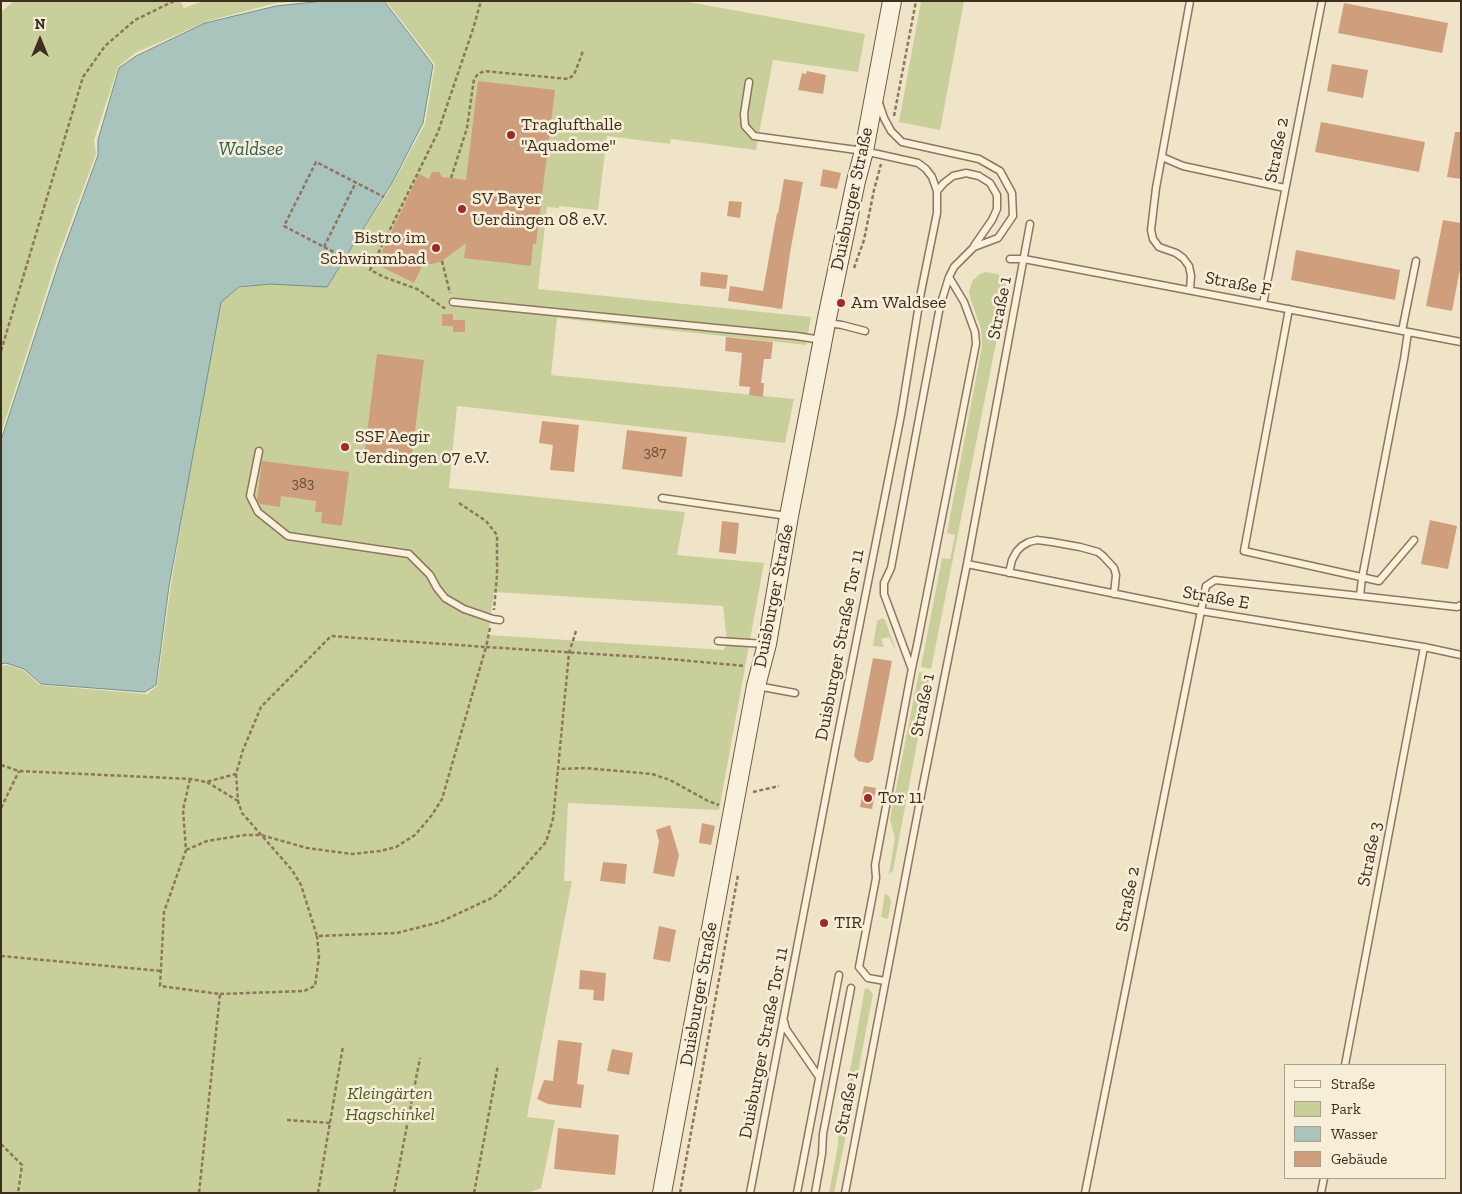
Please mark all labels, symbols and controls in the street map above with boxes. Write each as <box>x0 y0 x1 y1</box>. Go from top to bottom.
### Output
north arrow <box>15 15 65 65</box>
text: N <box>35 16 45 33</box>
place label: Traglufthalle "Aquadome" <box>521 114 622 156</box>
street label: Straße 2 <box>1260 116 1294 184</box>
street label: Duisburger Straße <box>826 126 878 272</box>
marker: Traglufthalle "Aquadome" <box>505 129 517 141</box>
water label: Waldsee <box>219 139 283 161</box>
place label: SV Bayer Uerdingen 08 e.V. <box>472 188 607 230</box>
marker: SV Bayer Uerdingen 08 e.V. <box>456 203 468 215</box>
place label: Bistro im Schwimmbad <box>320 227 426 270</box>
marker: Bistro im Schwimmbad <box>430 242 442 254</box>
street label: Straße F <box>1203 267 1273 301</box>
street label: Straße 1 <box>983 275 1017 341</box>
place label: Am Waldsee <box>851 292 946 314</box>
marker: Am Waldsee <box>835 297 847 309</box>
place label: SSF Aegir Uerdingen 07 e.V. <box>355 426 489 468</box>
marker: SSF Aegir Uerdingen 07 e.V. <box>339 441 351 453</box>
house number: 387 <box>644 444 666 462</box>
house number: 383 <box>292 475 314 493</box>
street label: Duisburger Straße <box>750 522 798 670</box>
street label: Duisburger Straße Tor 11 <box>811 547 869 743</box>
street label: Straße E <box>1181 582 1251 614</box>
street label: Straße 1 <box>906 672 940 738</box>
place label: Tor 11 <box>878 787 923 809</box>
marker: Tor 11 <box>862 792 874 804</box>
street label: Straße 3 <box>1353 820 1387 888</box>
street label: Straße 2 <box>1111 865 1145 933</box>
place label: TIR <box>834 912 862 934</box>
marker: TIR <box>818 917 830 929</box>
street label: Duisburger Straße <box>676 920 722 1068</box>
street label: Duisburger Straße Tor 11 <box>735 945 793 1141</box>
legend <box>1284 1064 1447 1179</box>
street label: Straße 1 <box>830 1070 864 1136</box>
text: Straße <box>1331 1075 1375 1093</box>
park label: Kleingärten Hagschinkel <box>345 1083 435 1126</box>
text: Park <box>1331 1100 1361 1118</box>
text: Wasser <box>1331 1125 1378 1143</box>
text: Gebäude <box>1331 1150 1387 1168</box>

